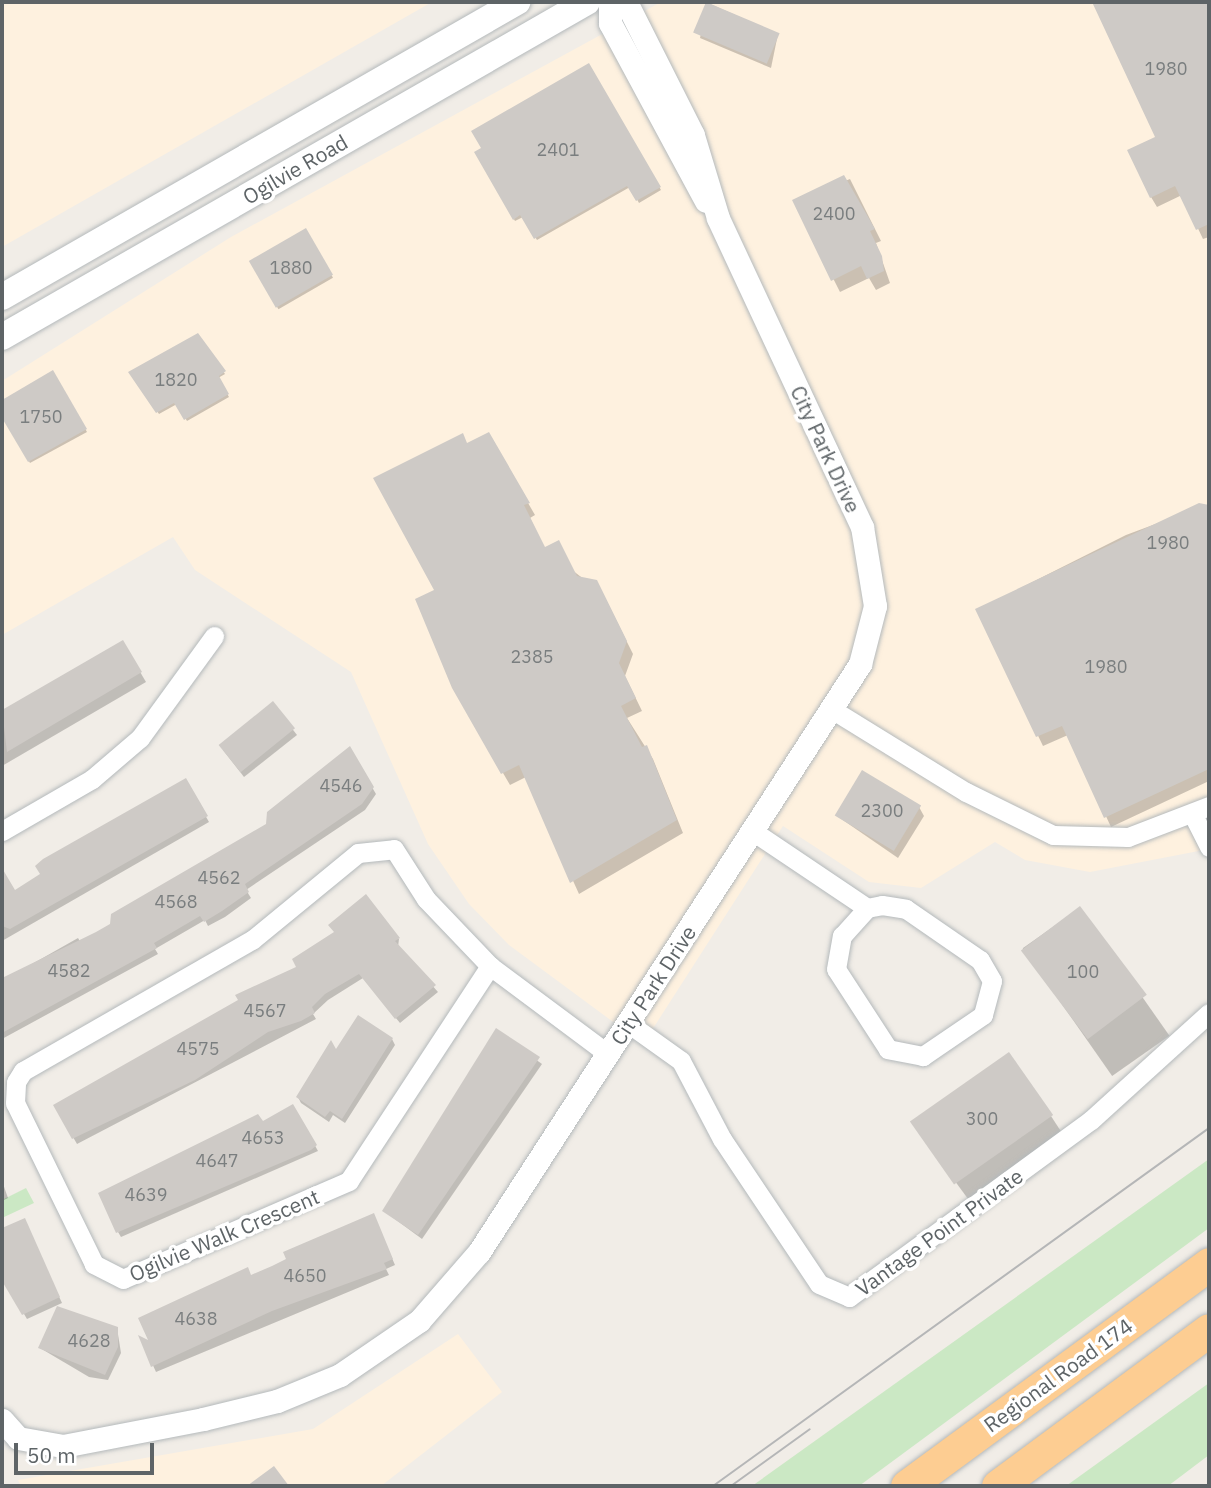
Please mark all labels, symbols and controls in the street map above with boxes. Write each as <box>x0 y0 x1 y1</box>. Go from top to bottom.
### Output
house number: 1980 <box>1144 58 1188 80</box>
street label: Ogilvie Road <box>238 129 352 209</box>
house number: 2401 <box>536 139 580 161</box>
house number: 2400 <box>812 203 856 225</box>
house number: 1880 <box>269 257 313 279</box>
house number: 1820 <box>154 369 198 391</box>
street label: City Park Drive <box>786 381 866 517</box>
house number: 1750 <box>19 406 63 428</box>
house number: 1980 <box>1146 532 1190 554</box>
house number: 2385 <box>510 646 554 668</box>
house number: 1980 <box>1084 656 1128 678</box>
house number: 4546 <box>319 775 363 797</box>
house number: 2300 <box>860 800 904 822</box>
house number: 4562 <box>197 867 241 889</box>
house number: 4568 <box>154 891 198 913</box>
street label: City Park Drive <box>605 921 701 1049</box>
house number: 4582 <box>47 960 91 982</box>
house number: 100 <box>1067 961 1099 983</box>
house number: 4567 <box>243 1000 287 1022</box>
house number: 4575 <box>176 1038 220 1060</box>
house number: 300 <box>966 1108 998 1130</box>
house number: 4653 <box>241 1127 285 1149</box>
house number: 4647 <box>195 1150 239 1172</box>
street label: Vantage Point Private <box>850 1163 1028 1301</box>
house number: 4639 <box>124 1184 168 1206</box>
street label: Ogilvie Walk Crescent <box>125 1184 323 1286</box>
house number: 4650 <box>283 1265 327 1287</box>
house number: 4638 <box>174 1308 218 1330</box>
street label: Regional Road 174 <box>979 1313 1137 1437</box>
house number: 4628 <box>67 1330 111 1352</box>
scale bar <box>18 1428 158 1472</box>
text: 50 m <box>27 1441 76 1469</box>

